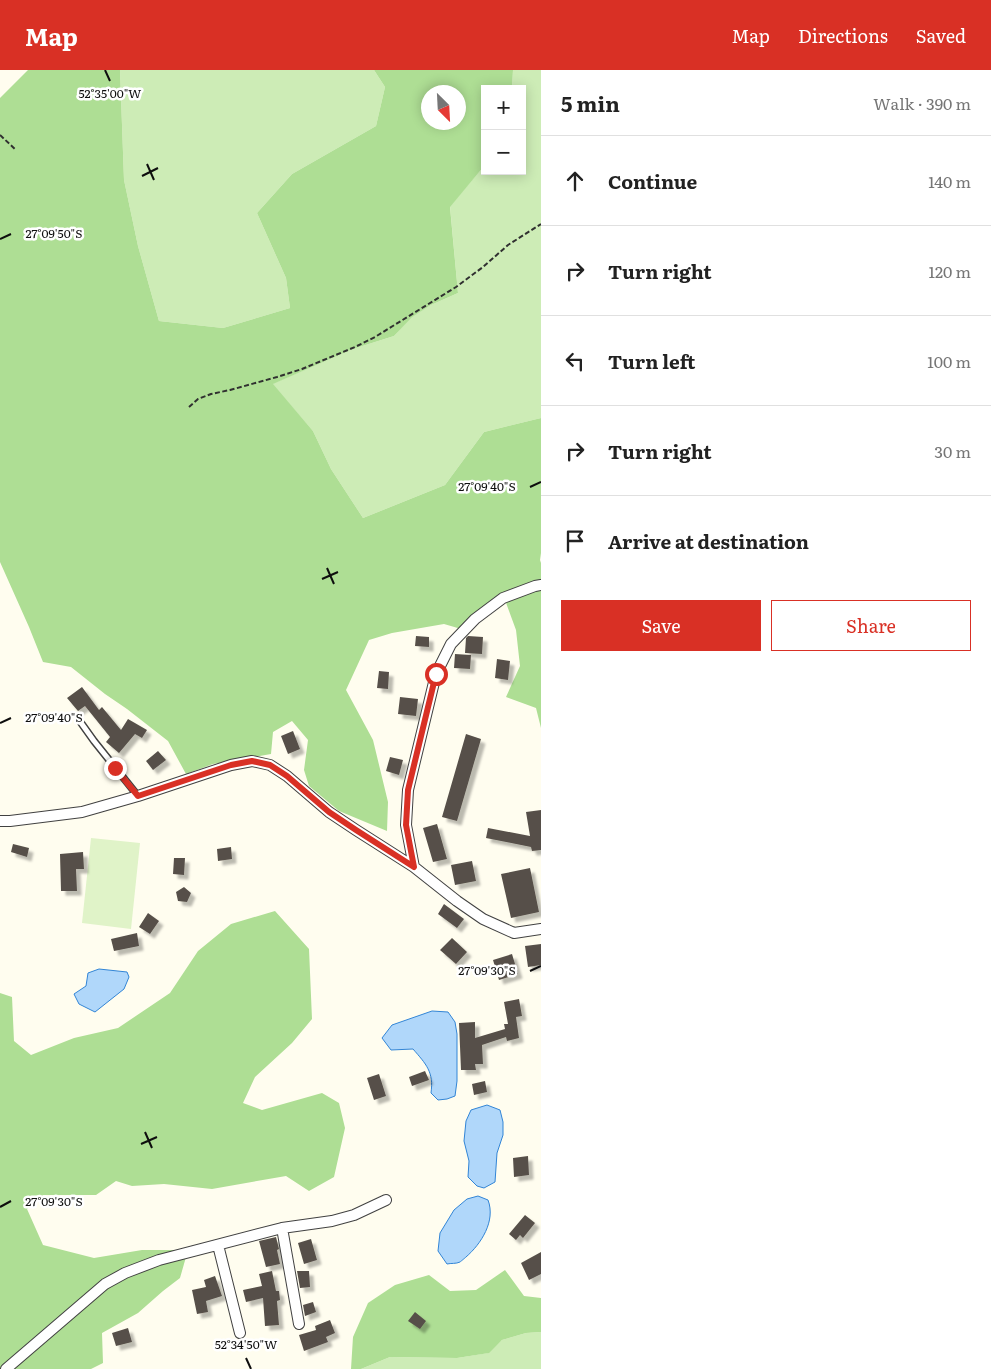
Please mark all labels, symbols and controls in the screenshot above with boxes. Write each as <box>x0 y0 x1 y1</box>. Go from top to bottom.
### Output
text: Map <box>25 18 78 53</box>
text: Map <box>732 22 770 49</box>
text: Directions <box>798 22 888 49</box>
text: Saved <box>916 22 966 49</box>
text: 52°35'00"W <box>79 84 141 102</box>
north arrow <box>421 85 466 130</box>
map controls <box>481 85 526 175</box>
button: + <box>481 85 526 130</box>
text: 5 min <box>561 87 620 118</box>
text: Walk · 390 m <box>873 91 971 115</box>
button: − <box>481 130 526 175</box>
icon: ahead <box>561 167 589 195</box>
text: Continue <box>608 167 697 195</box>
text: 140 m <box>928 169 971 193</box>
text: 27°09'50"S <box>26 224 82 242</box>
icon: right <box>561 257 589 285</box>
text: Turn right <box>608 257 712 285</box>
text: 120 m <box>928 259 971 283</box>
icon: left <box>561 347 589 375</box>
text: Turn left <box>608 347 695 375</box>
text: 100 m <box>927 349 971 373</box>
icon: right <box>561 437 589 465</box>
text: Turn right <box>608 437 712 465</box>
text: 30 m <box>934 439 971 463</box>
text: 27°09'40"S <box>458 477 516 495</box>
icon: arrive <box>561 527 589 555</box>
text: Arrive at destination <box>608 527 809 555</box>
button: Save <box>561 600 761 651</box>
button: Share <box>771 600 971 651</box>
route start <box>425 663 448 686</box>
text: 27°09'40"S <box>25 708 83 726</box>
route end <box>104 757 127 780</box>
text: 27°09'30"S <box>458 961 516 979</box>
text: 27°09'30"S <box>25 1192 83 1210</box>
text: 52°34'50"W <box>215 1335 277 1353</box>

